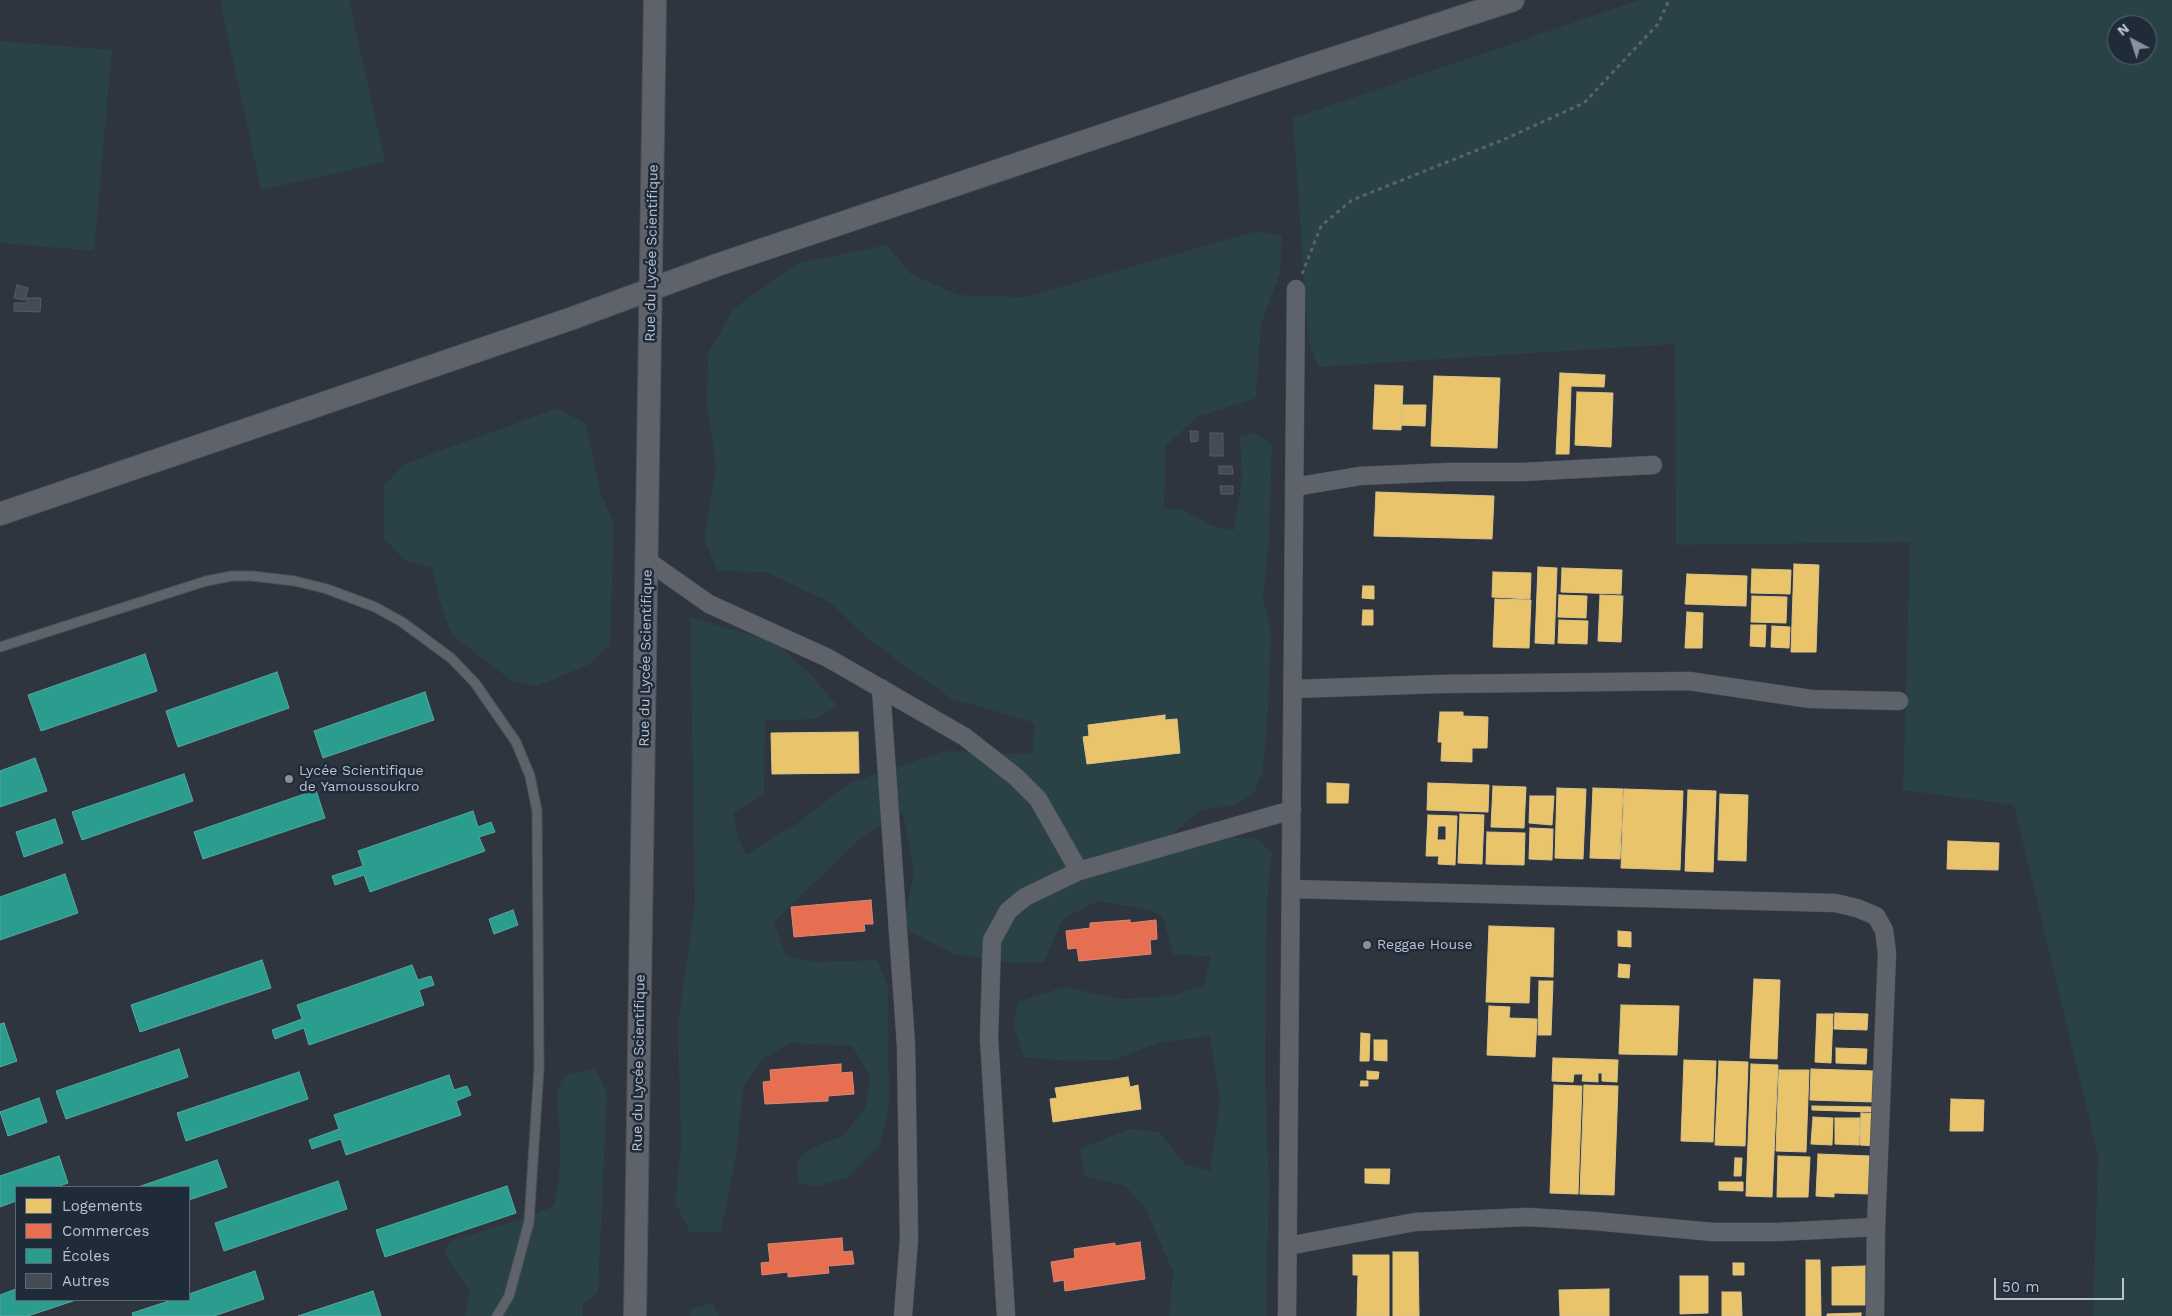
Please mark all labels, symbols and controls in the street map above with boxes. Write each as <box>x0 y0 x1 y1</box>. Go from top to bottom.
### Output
north arrow <box>2107 15 2157 65</box>
text: N <box>2114 20 2132 39</box>
street label: Rue du Lycée Scientifique <box>642 164 662 342</box>
street label: Rue du Lycée Scientifique <box>636 569 656 747</box>
place label: Lycée Scientifique de Yamoussoukro <box>299 763 424 796</box>
marker: Lycée Scientifique de Yamoussoukro <box>283 773 295 785</box>
place label: Reggae House <box>1377 937 1472 953</box>
marker: Reggae House <box>1361 939 1373 951</box>
street label: Rue du Lycée Scientifique <box>629 974 649 1152</box>
legend <box>15 1186 190 1301</box>
text: Logements <box>62 1197 143 1215</box>
text: Commerces <box>62 1222 149 1240</box>
text: Écoles <box>62 1247 110 1265</box>
scale bar <box>1997 1268 2127 1300</box>
text: Autres <box>62 1272 110 1290</box>
text: 50 m <box>2002 1278 2039 1296</box>

